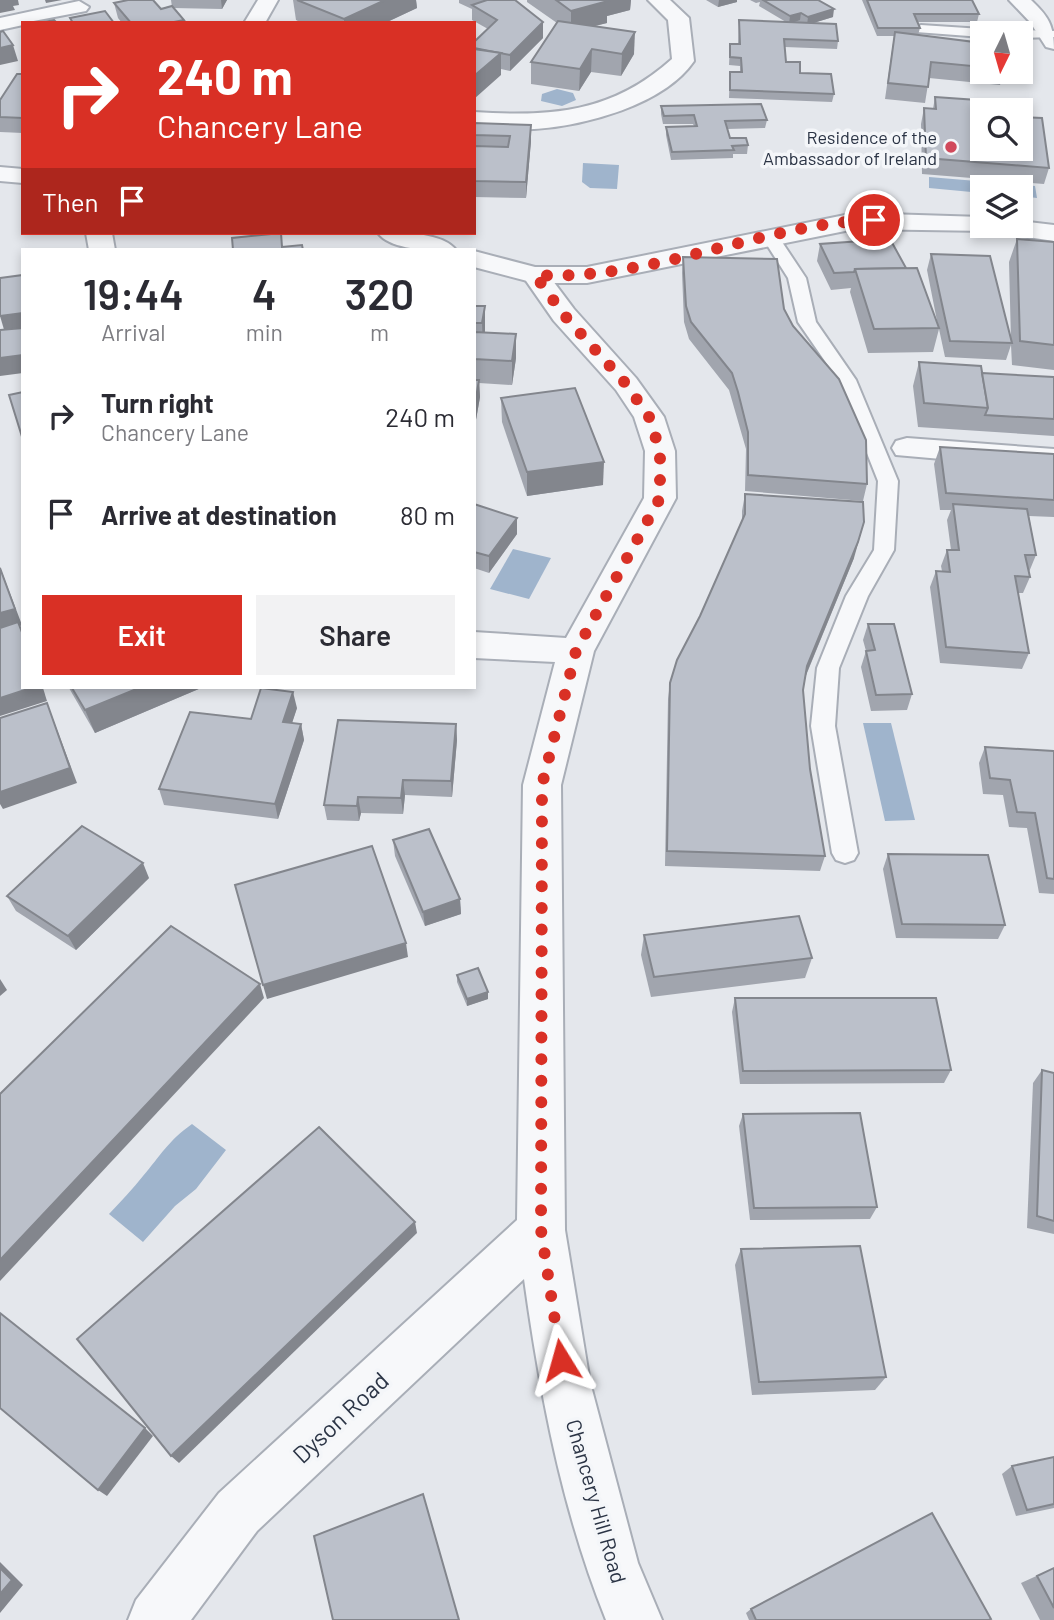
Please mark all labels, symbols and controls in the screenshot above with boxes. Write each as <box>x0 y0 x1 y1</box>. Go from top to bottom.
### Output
north arrow <box>970 21 1032 84</box>
map controls <box>970 21 1033 238</box>
text: 240 m <box>157 46 293 105</box>
icon: right <box>42 49 133 140</box>
button: search <box>970 98 1033 161</box>
text: Chancery Lane <box>157 106 363 144</box>
place label: Residence of the Ambassador of Ireland <box>763 126 937 169</box>
marker: Residence of the Ambassador of Ireland <box>943 139 959 155</box>
button: layers <box>970 175 1033 238</box>
icon: arrive <box>113 182 151 220</box>
text: Then <box>42 186 99 217</box>
pin <box>844 190 904 250</box>
icon: arrive <box>855 201 893 239</box>
text: 19:44 <box>83 268 184 318</box>
text: 4 <box>252 268 277 318</box>
text: 320 <box>345 268 414 318</box>
text: Arrival <box>101 318 166 346</box>
text: min <box>246 318 283 346</box>
text: m <box>370 318 389 346</box>
text: Turn right <box>101 387 214 418</box>
icon: right <box>42 397 80 435</box>
text: 240 m <box>385 401 455 432</box>
text: Chancery Lane <box>101 418 249 446</box>
icon: arrive <box>42 495 80 533</box>
text: Arrive at destination <box>101 499 337 530</box>
text: 80 m <box>400 499 455 530</box>
button: Exit <box>42 595 242 675</box>
button: Share <box>256 595 455 675</box>
position arrow <box>524 1323 598 1397</box>
street label: Dyson Road <box>286 1365 394 1469</box>
street label: Chancery Hill Road <box>562 1416 632 1586</box>

